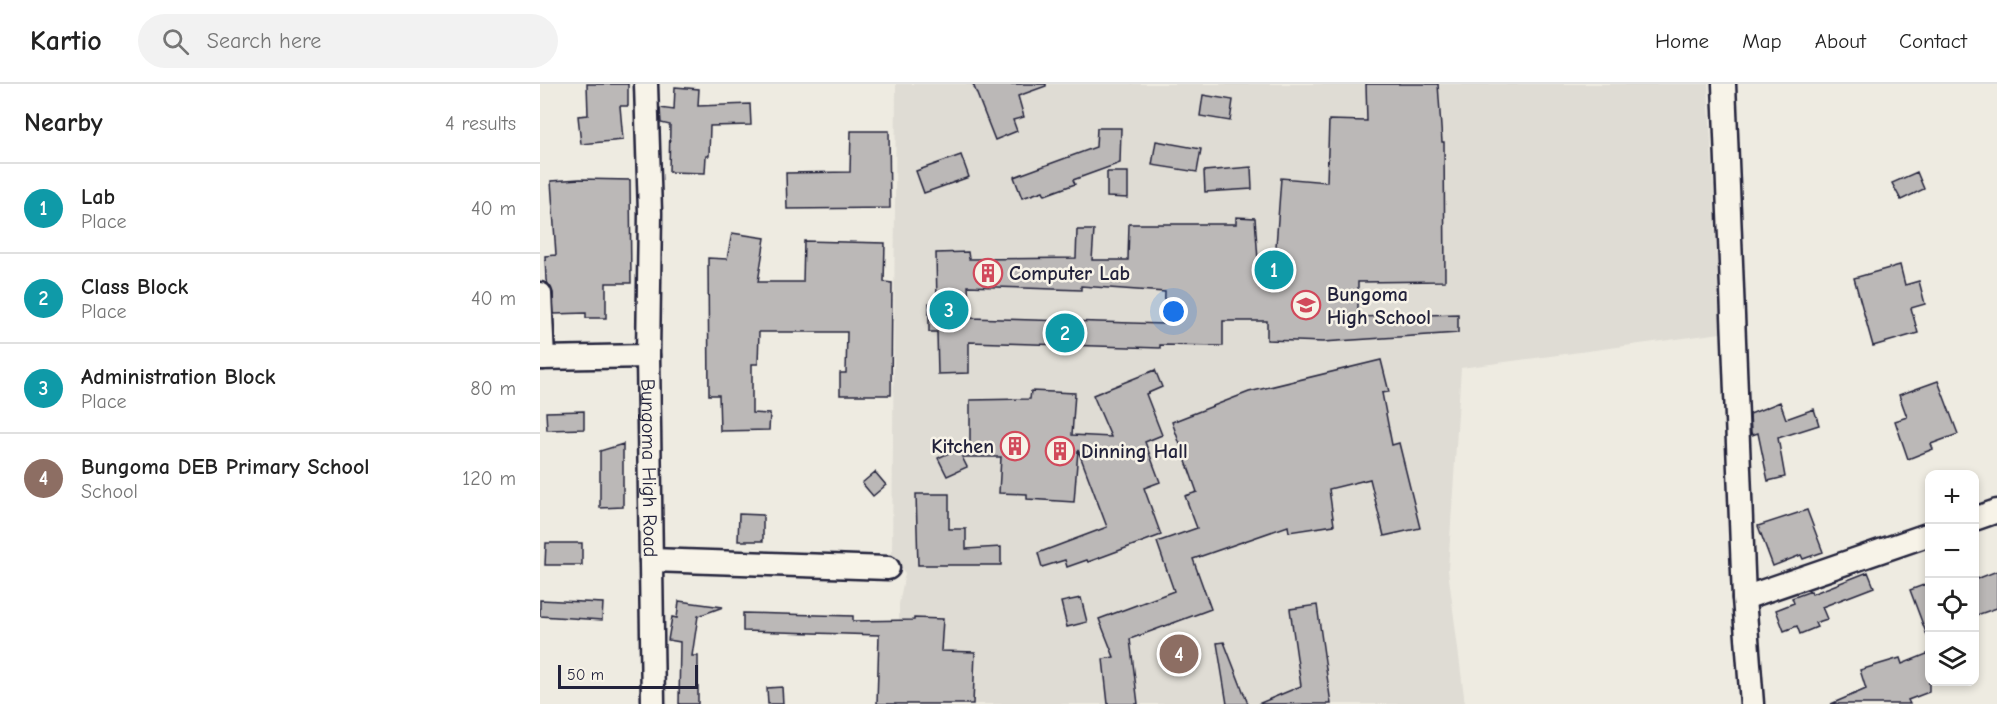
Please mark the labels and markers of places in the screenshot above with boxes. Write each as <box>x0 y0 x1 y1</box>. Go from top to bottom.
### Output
pin: 1 <box>1254 248 1294 292</box>
building icon: Computer Lab <box>972 257 1004 289</box>
place label: Computer Lab <box>1009 262 1130 285</box>
place label: Bungoma High School <box>1327 283 1431 329</box>
pin: 3 <box>930 288 968 332</box>
school or university icon: Bungoma High School <box>1290 289 1322 321</box>
pin: 2 <box>1046 310 1084 356</box>
building icon: Kitchen <box>999 430 1031 462</box>
place label: Kitchen <box>931 435 994 458</box>
building icon: Dinning Hall <box>1044 435 1076 467</box>
place label: Dinning Hall <box>1081 440 1188 463</box>
pin: 4 <box>1160 632 1198 676</box>

